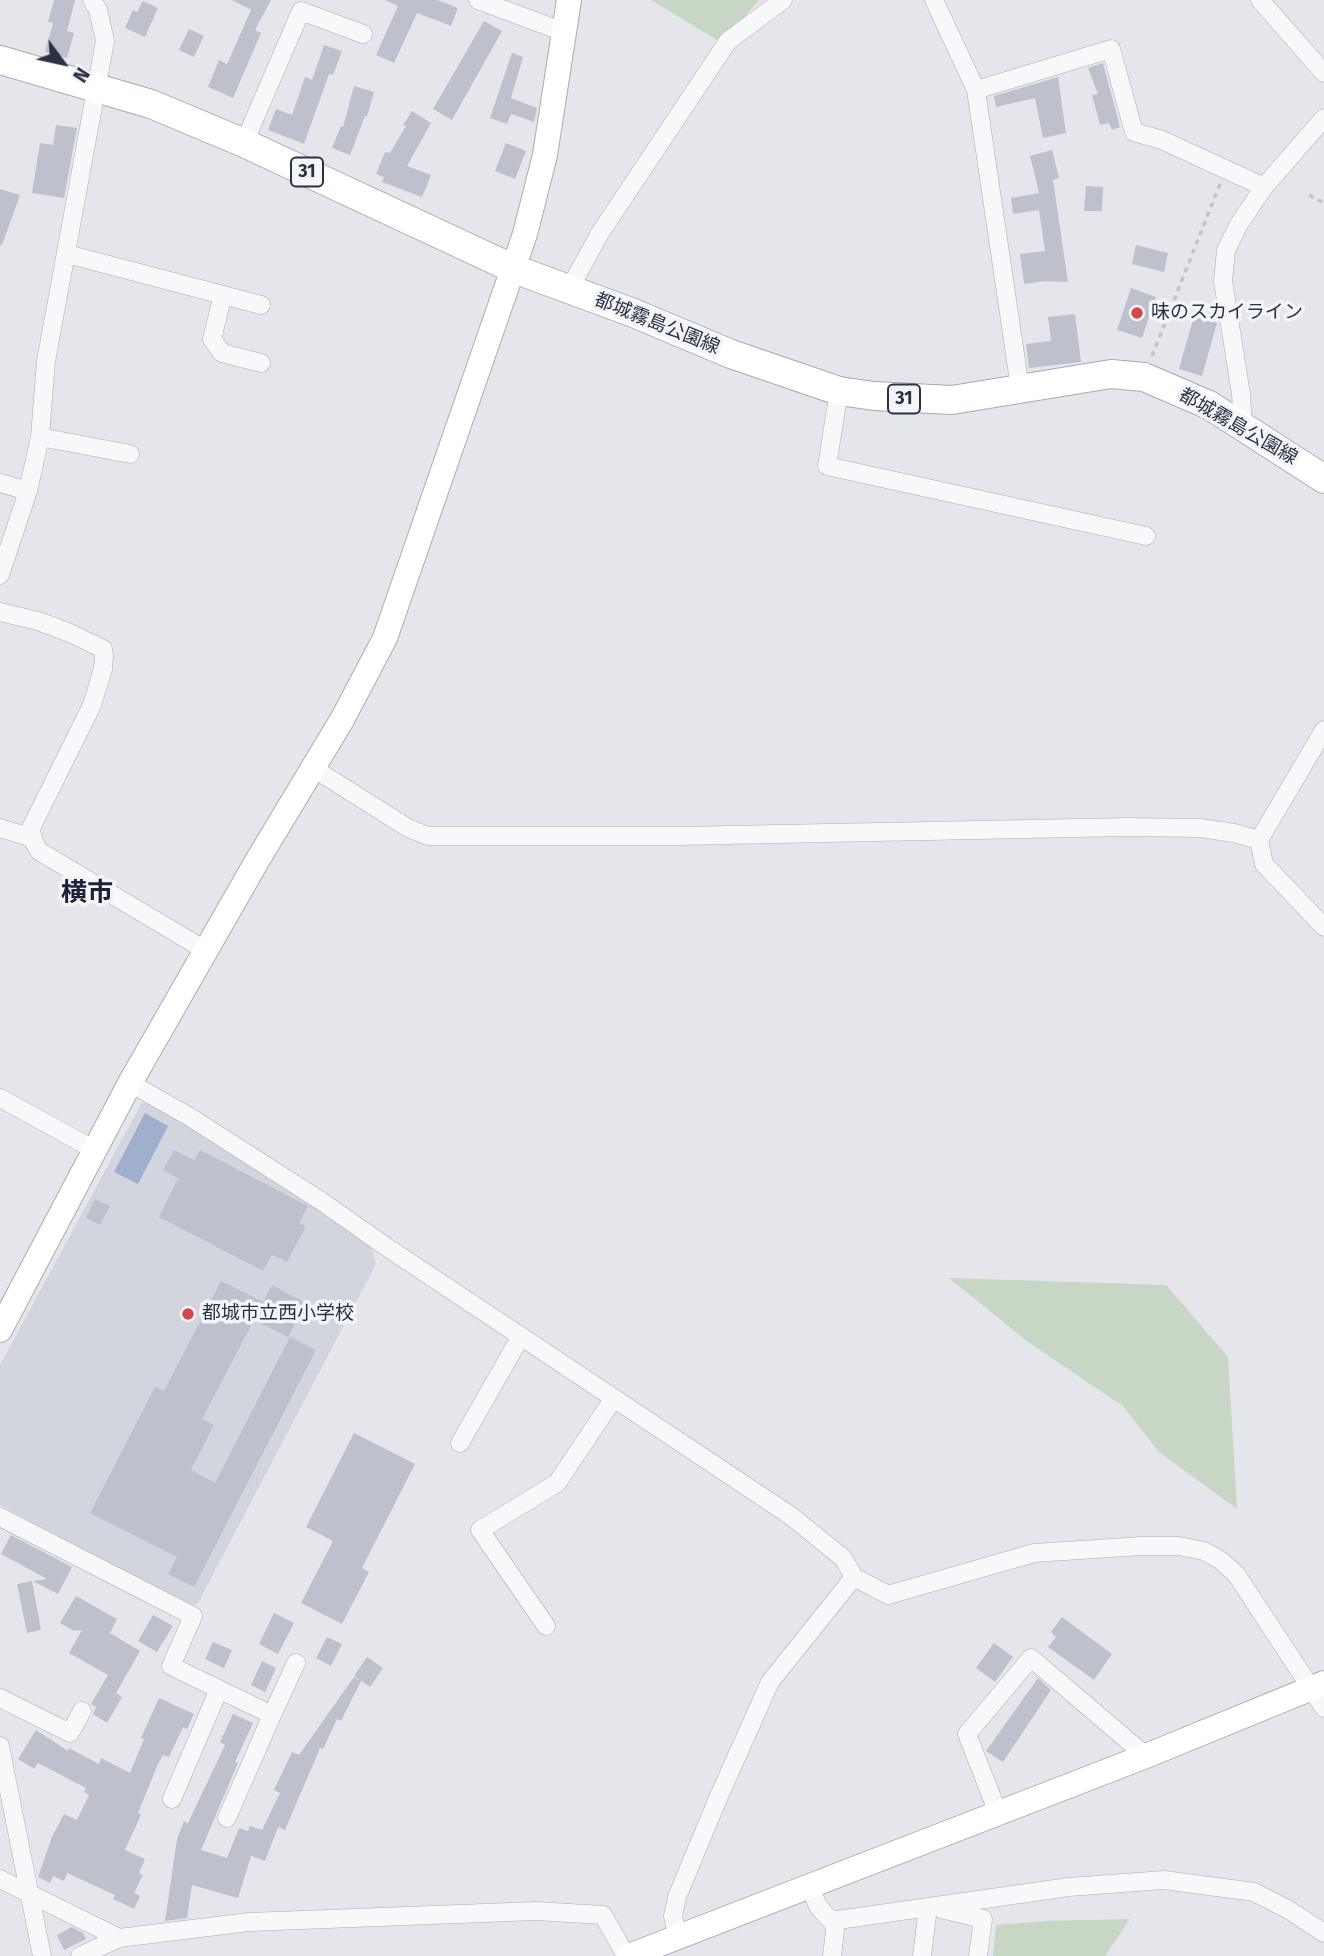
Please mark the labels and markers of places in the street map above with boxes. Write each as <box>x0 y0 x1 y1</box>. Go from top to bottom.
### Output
place label: 味のスカイライン <box>1151 302 1303 324</box>
marker: 味のスカイライン <box>1129 305 1145 321</box>
place label: 都城市立西小学校 <box>202 1303 354 1325</box>
marker: 都城市立西小学校 <box>180 1306 196 1322</box>

